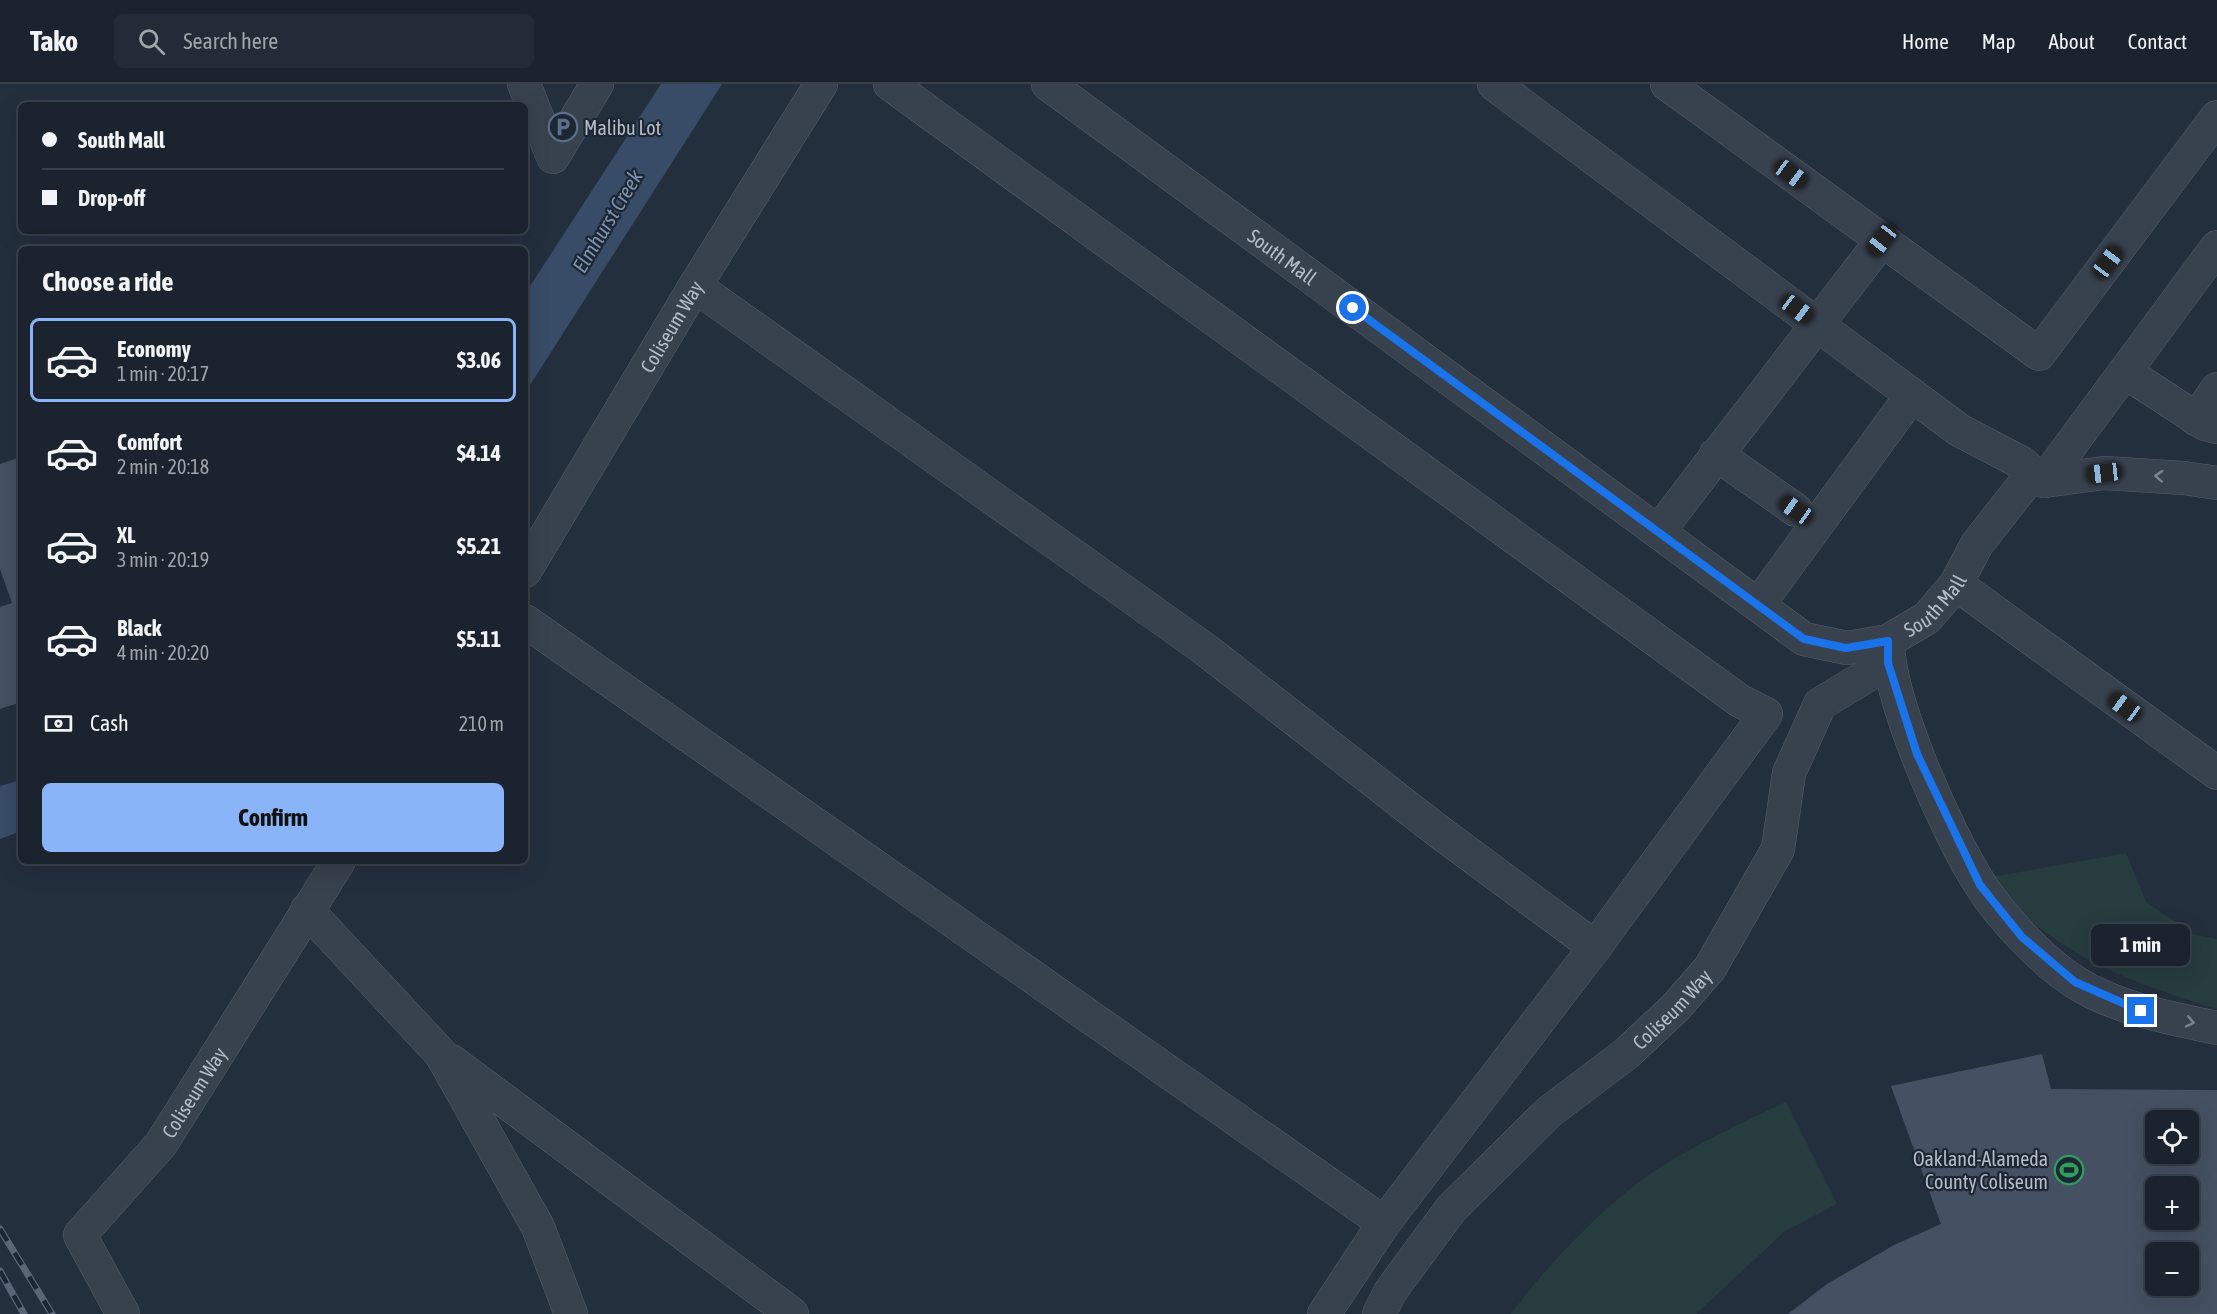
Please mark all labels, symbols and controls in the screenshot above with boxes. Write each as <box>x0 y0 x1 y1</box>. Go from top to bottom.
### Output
search box <box>114 14 534 68</box>
text: Tako <box>30 25 78 57</box>
icon: search <box>135 25 168 58</box>
text: Search here <box>183 28 278 54</box>
text: Home <box>1902 29 1949 53</box>
text: Map <box>1982 29 2016 53</box>
text: About <box>2049 29 2095 53</box>
text: Contact <box>2128 29 2187 53</box>
parking icon: Malibu Lot <box>547 111 579 143</box>
place label: Malibu Lot <box>584 116 662 139</box>
text: South Mall <box>78 127 165 153</box>
car <box>1771 156 1811 192</box>
water label: Elmhurst Creek <box>567 165 647 277</box>
text: Drop-off <box>78 185 145 211</box>
car <box>1864 220 1900 260</box>
street label: South Mall <box>1244 224 1322 289</box>
car <box>2090 242 2126 282</box>
text: Choose a ride <box>42 266 174 297</box>
street label: Coliseum Way <box>635 276 707 376</box>
car <box>1777 291 1817 327</box>
route start <box>1339 294 1366 321</box>
icon: car <box>45 333 99 387</box>
text: Economy <box>117 336 191 362</box>
text: $3.06 <box>457 347 501 373</box>
text: 1 min · 20:17 <box>117 362 209 385</box>
icon: car <box>45 426 99 480</box>
text: Comfort <box>117 429 182 455</box>
text: $4.14 <box>457 440 501 466</box>
text: 2 min · 20:18 <box>117 455 209 478</box>
car <box>2085 462 2123 484</box>
one-way arrow <box>2154 470 2163 483</box>
car <box>1776 492 1816 528</box>
icon: car <box>45 519 99 573</box>
text: XL <box>117 522 135 548</box>
text: $5.21 <box>457 533 501 559</box>
text: 3 min · 20:19 <box>117 548 209 571</box>
street label: South Mall <box>1899 570 1971 641</box>
icon: car <box>45 612 99 666</box>
text: Black <box>117 615 161 641</box>
text: $5.11 <box>457 626 501 652</box>
text: 4 min · 20:20 <box>117 641 209 664</box>
car <box>2105 689 2145 725</box>
icon: cash <box>42 707 75 740</box>
text: Cash <box>90 710 129 736</box>
text: 210 m <box>459 712 504 735</box>
button: Confirm <box>42 783 504 852</box>
callout: 1 min <box>2092 924 2190 966</box>
text: 1 min <box>2120 933 2161 956</box>
street label: Coliseum Way <box>1627 964 1715 1054</box>
route end <box>2127 997 2154 1024</box>
one-way arrow <box>2184 1015 2194 1028</box>
street label: Coliseum Way <box>157 1043 231 1142</box>
map controls <box>2145 1110 2199 1296</box>
button: locate <box>2145 1110 2199 1164</box>
place label: Oakland-Alameda County Coliseum <box>1913 1147 2048 1193</box>
sports icon: Oakland-Alameda County Coliseum <box>2053 1154 2085 1186</box>
button: + <box>2145 1176 2199 1230</box>
button: − <box>2145 1242 2199 1296</box>

